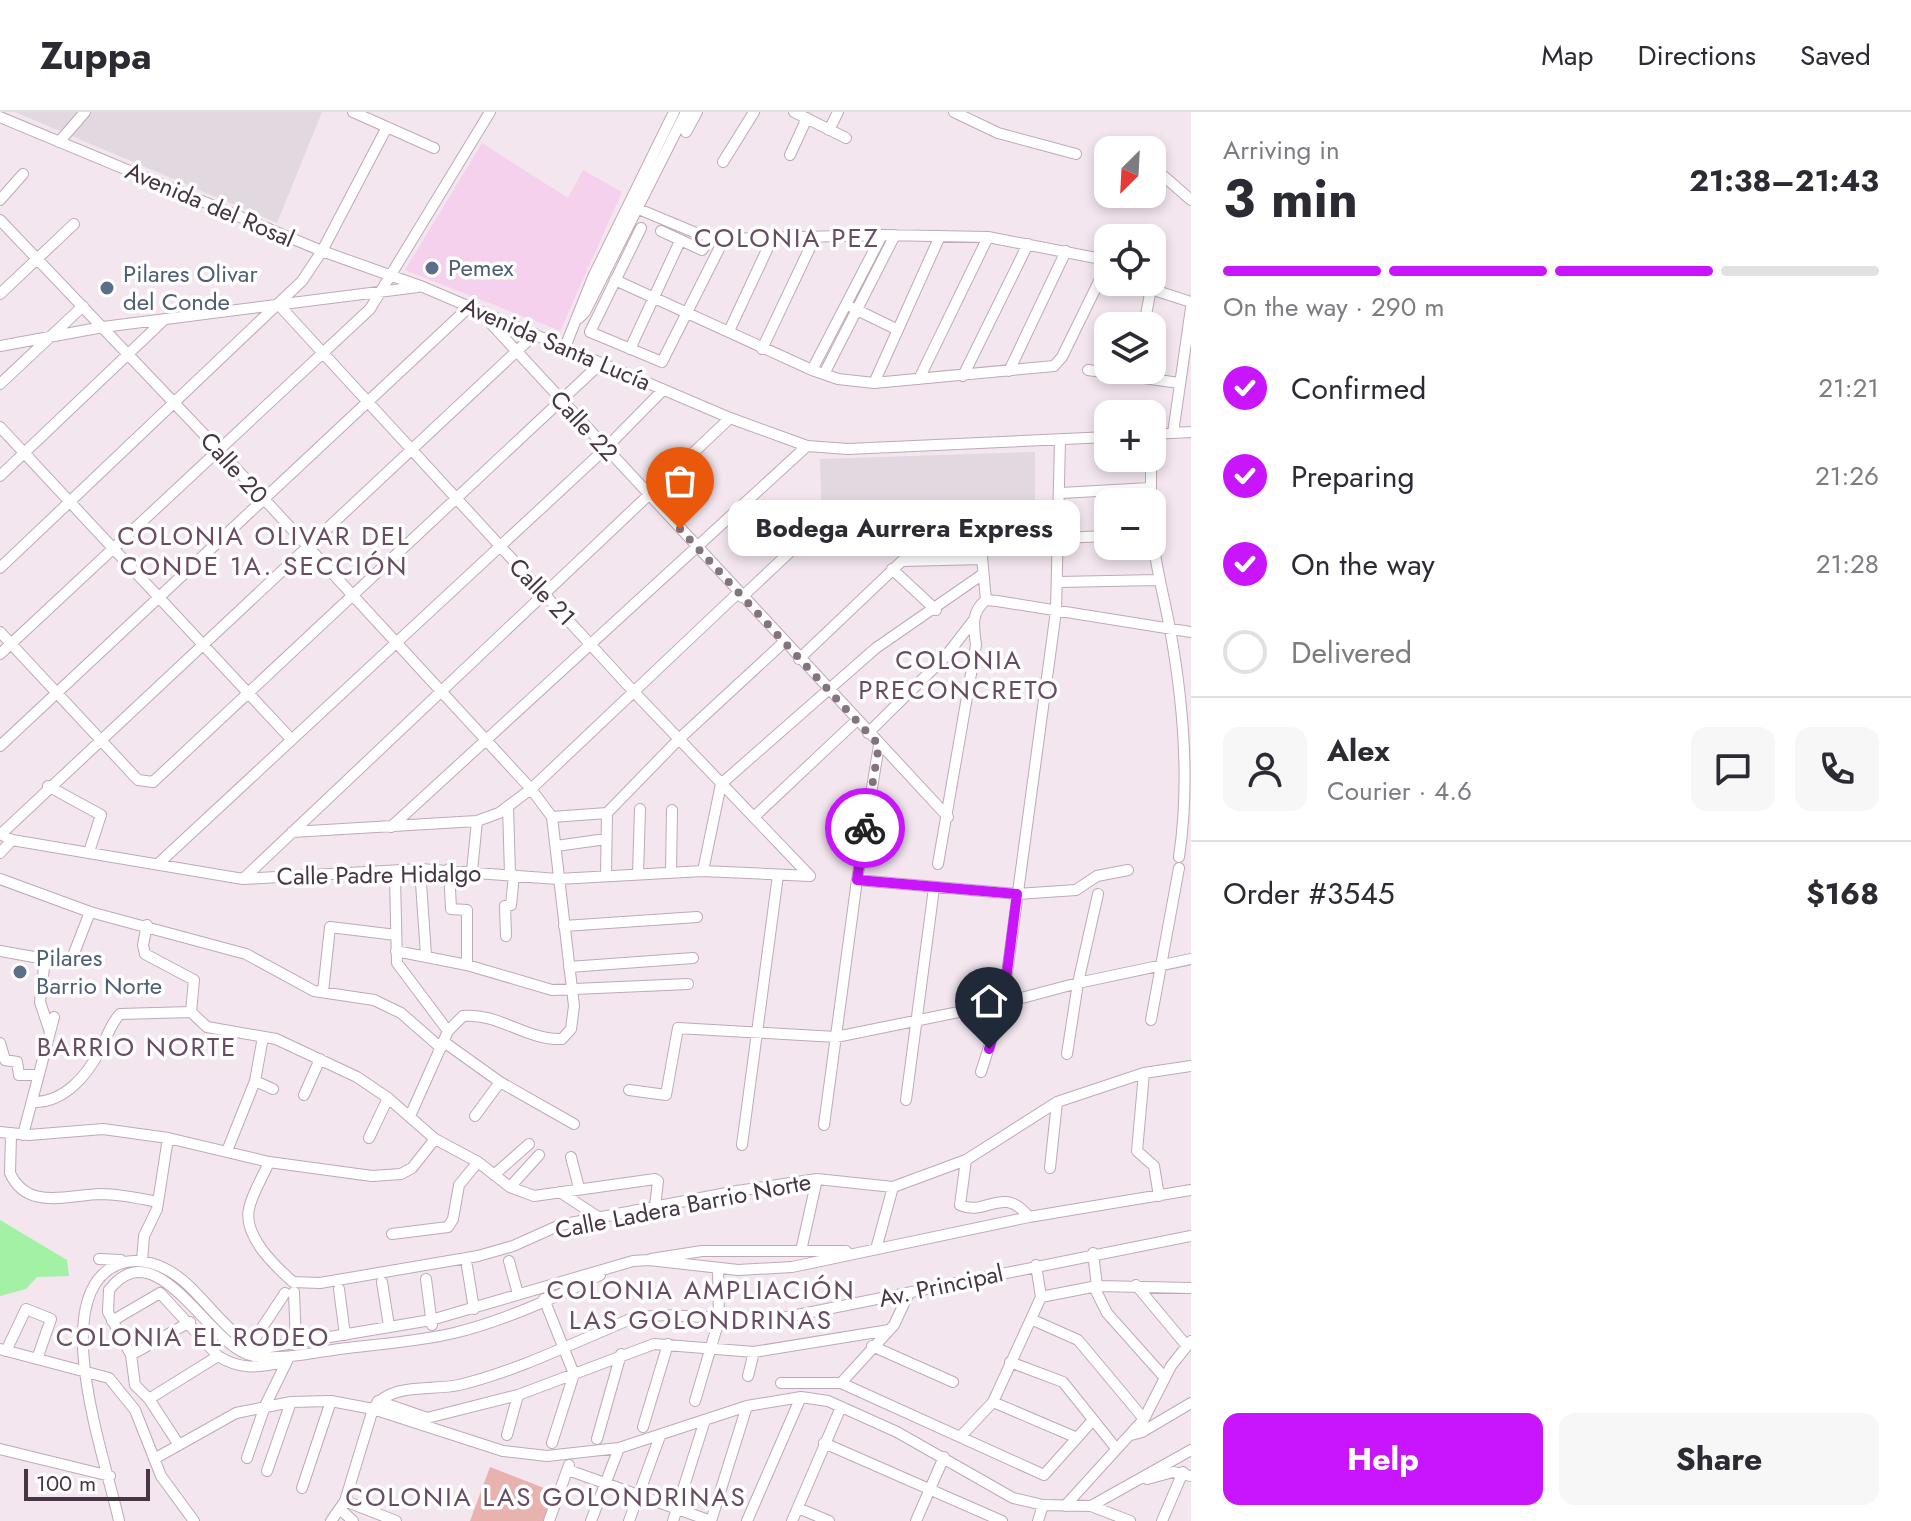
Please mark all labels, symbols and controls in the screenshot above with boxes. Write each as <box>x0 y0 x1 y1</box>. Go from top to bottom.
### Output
text: Zuppa <box>40 28 152 83</box>
text: Map <box>1541 35 1593 76</box>
text: Directions <box>1637 35 1756 76</box>
text: Saved <box>1800 35 1871 76</box>
text: Arriving in <box>1223 131 1340 169</box>
north arrow <box>1094 136 1166 208</box>
map controls <box>1094 136 1166 560</box>
street label: Avenida del Rosal <box>120 153 300 256</box>
text: 21:38–21:43 <box>1689 159 1879 202</box>
text: 3 min <box>1223 161 1358 237</box>
district label: COLONIA PEZ <box>694 219 880 257</box>
button: locate <box>1094 224 1166 296</box>
place label: Pemex <box>448 250 515 285</box>
place label: Pilares Olivar del Conde <box>123 256 258 319</box>
marker: Pemex <box>423 259 441 277</box>
marker: Pilares Olivar del Conde <box>98 279 116 297</box>
street label: Avenida Santa Lucía <box>456 288 656 399</box>
text: On the way · 290 m <box>1223 288 1444 326</box>
button: layers <box>1094 312 1166 384</box>
icon: check <box>1223 366 1267 410</box>
text: Confirmed <box>1291 367 1426 410</box>
text: 21:21 <box>1818 369 1879 407</box>
street label: Calle 22 <box>542 382 626 469</box>
button: + <box>1094 400 1166 472</box>
street label: Calle 20 <box>192 424 276 512</box>
pin <box>646 447 714 529</box>
icon: check <box>1223 454 1267 498</box>
text: Preparing <box>1291 455 1415 498</box>
text: 21:26 <box>1815 457 1879 495</box>
icon: bag <box>658 459 702 503</box>
button: − <box>1094 488 1166 560</box>
callout: Bodega Aurrera Express <box>728 501 1080 557</box>
text: Bodega Aurrera Express <box>755 509 1053 547</box>
district label: COLONIA OLIVAR DEL CONDE 1A. SECCIÓN <box>117 517 411 585</box>
icon: check <box>1223 542 1267 586</box>
text: On the way <box>1291 543 1435 586</box>
text: 21:28 <box>1816 545 1879 583</box>
street label: Calle 21 <box>501 550 584 634</box>
text: Delivered <box>1291 631 1412 674</box>
district label: COLONIA PRECONCRETO <box>858 641 1060 709</box>
button: person <box>1223 727 1307 811</box>
button: chat <box>1691 727 1775 811</box>
button: phone <box>1795 727 1879 811</box>
text: Alex <box>1327 729 1390 772</box>
text: Courier · 4.6 <box>1327 772 1472 810</box>
courier <box>825 788 905 868</box>
icon: bike <box>843 806 887 850</box>
street label: Calle Padre Hidalgo <box>276 855 482 894</box>
text: Order #3545 <box>1223 872 1395 915</box>
text: $168 <box>1806 872 1879 915</box>
place label: Pilares Barrio Norte <box>36 940 162 1003</box>
marker: Pilares Barrio Norte <box>11 963 29 981</box>
pin <box>955 967 1023 1049</box>
icon: home <box>967 979 1011 1023</box>
district label: BARRIO NORTE <box>37 1028 237 1066</box>
street label: Calle Ladera Barrio Norte <box>552 1164 814 1247</box>
street label: Av. Principal <box>875 1255 1006 1316</box>
district label: COLONIA AMPLIACIÓN LAS GOLONDRINAS <box>546 1271 856 1339</box>
district label: COLONIA EL RODEO <box>56 1318 330 1356</box>
button: Help <box>1223 1413 1543 1505</box>
button: Share <box>1559 1413 1879 1505</box>
scale bar <box>24 1465 150 1501</box>
text: 100 m <box>36 1467 96 1499</box>
district label: COLONIA LAS GOLONDRINAS <box>345 1478 747 1516</box>

